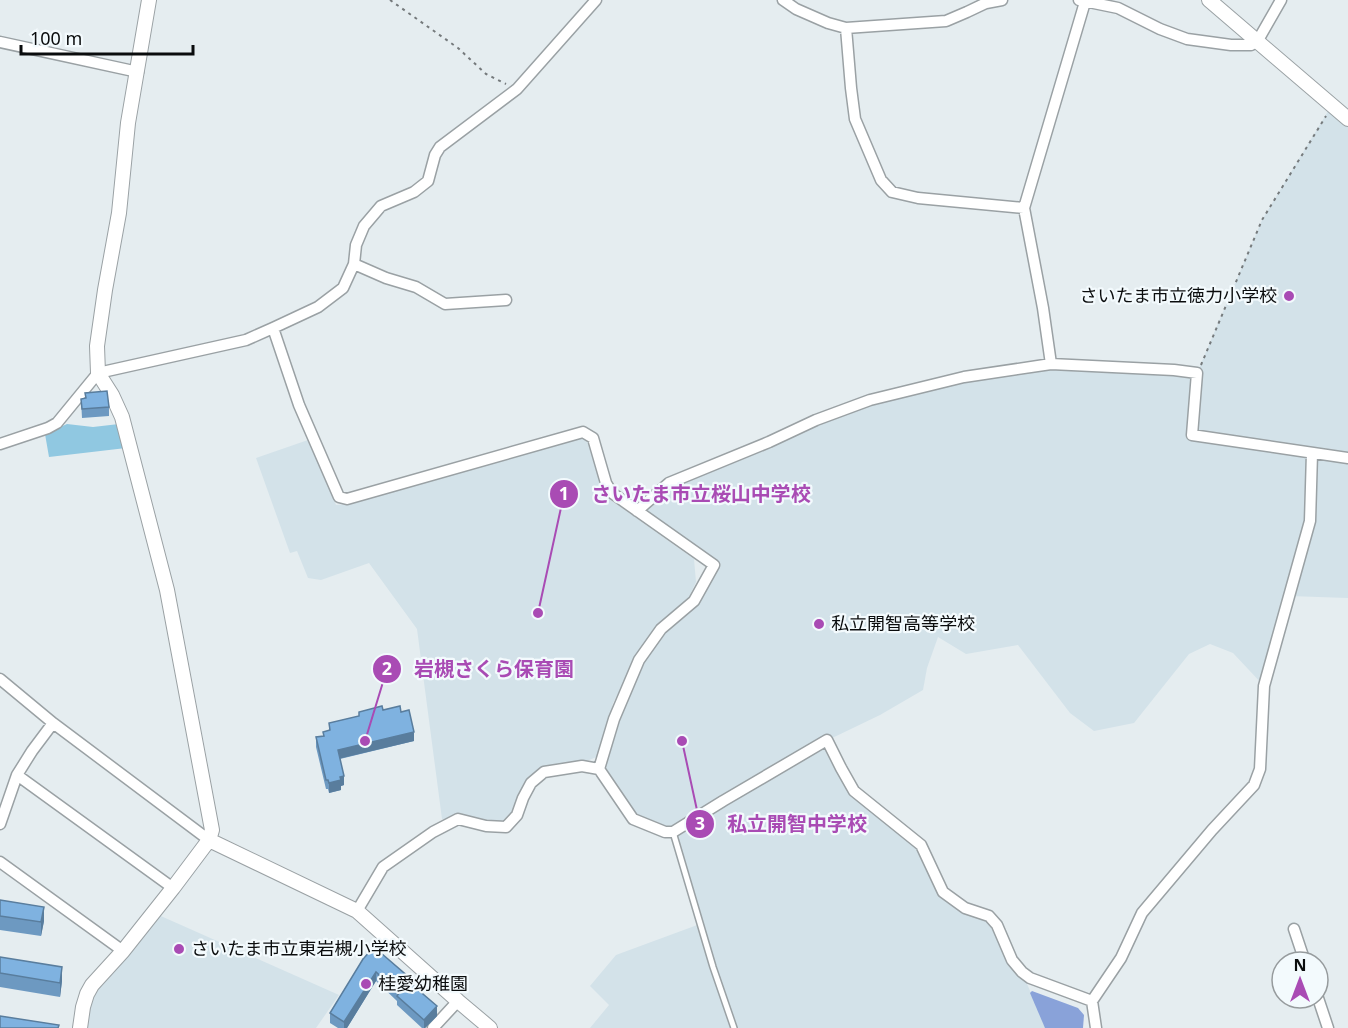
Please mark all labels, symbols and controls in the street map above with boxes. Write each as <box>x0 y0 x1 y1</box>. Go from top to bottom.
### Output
scale bar <box>21 18 194 56</box>
text: 100 m <box>30 26 82 50</box>
place label: さいたま市立徳力小学校 <box>1080 283 1277 307</box>
marker: さいたま市立徳力小学校 <box>1282 289 1296 303</box>
callout: さいたま市立桜山中学校 <box>549 475 823 513</box>
text: さいたま市立桜山中学校 <box>591 480 811 507</box>
text: 1 <box>559 481 569 505</box>
place label: 私立開智高等学校 <box>831 611 975 635</box>
marker: 私立開智高等学校 <box>812 617 826 631</box>
callout: 岩槻さくら保育園 <box>372 650 586 688</box>
text: 岩槻さくら保育園 <box>414 655 574 682</box>
text: 2 <box>382 656 392 680</box>
callout: 私立開智中学校 <box>685 805 879 843</box>
text: 私立開智中学校 <box>727 810 867 837</box>
text: 3 <box>695 811 705 835</box>
place label: さいたま市立東岩槻小学校 <box>191 936 406 960</box>
marker: さいたま市立東岩槻小学校 <box>172 942 186 956</box>
north arrow <box>1270 950 1330 1010</box>
text: N <box>1293 954 1307 976</box>
place label: 桂愛幼稚園 <box>378 971 468 995</box>
marker: 桂愛幼稚園 <box>359 977 373 991</box>

